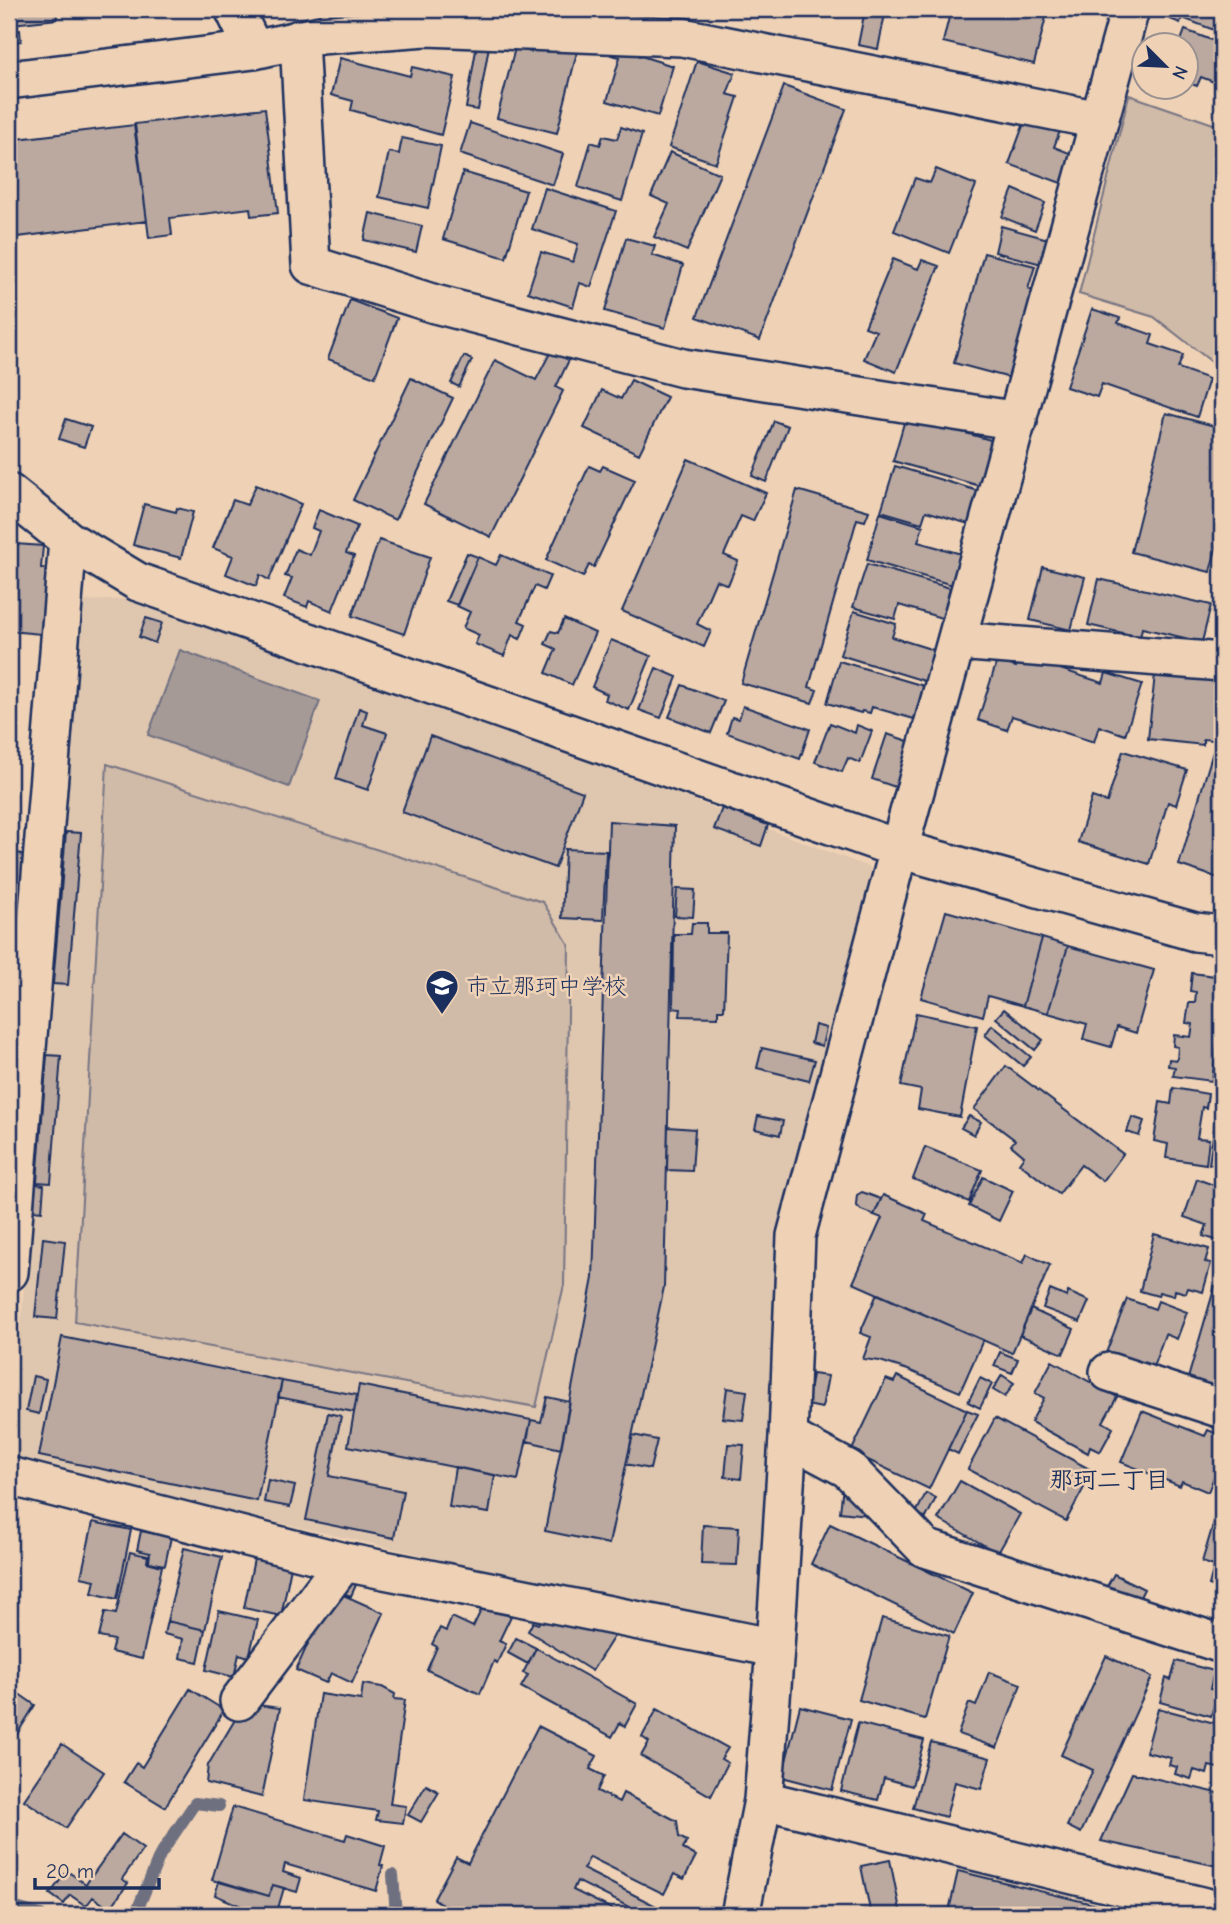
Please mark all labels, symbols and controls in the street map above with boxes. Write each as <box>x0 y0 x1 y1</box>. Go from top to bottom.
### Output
north arrow <box>1130 32 1200 102</box>
text: N <box>1167 62 1192 83</box>
school or university icon: 市立那珂中学校 <box>423 967 461 1016</box>
place label: 市立那珂中学校 <box>466 973 627 1000</box>
district label: 那珂二丁目 <box>1049 1466 1169 1494</box>
scale bar <box>35 1847 159 1891</box>
text: 20 m <box>46 1859 94 1883</box>

